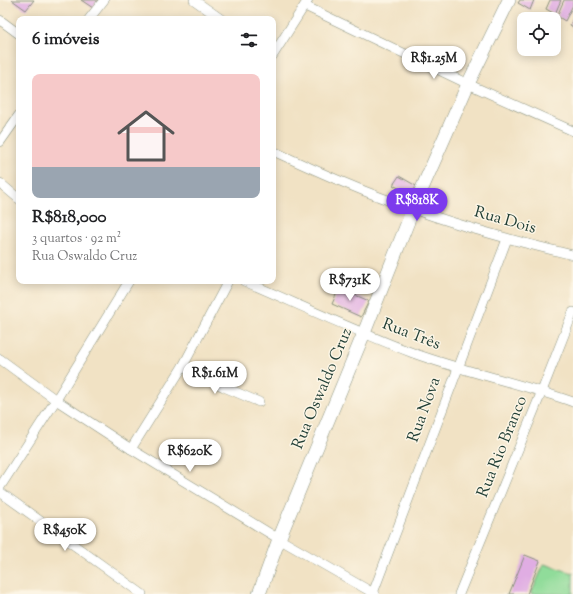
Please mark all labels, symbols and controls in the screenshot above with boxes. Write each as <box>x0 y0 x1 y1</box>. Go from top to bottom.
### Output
map controls <box>517 12 561 56</box>
button: locate <box>517 12 561 56</box>
text: 6 imóveis <box>32 28 99 52</box>
icon: filters <box>238 29 260 51</box>
pin: R$1.25M <box>397 46 471 80</box>
text: R$1.25M <box>411 50 457 68</box>
icon: home <box>110 100 182 172</box>
pin: R$818K <box>384 188 450 222</box>
text: R$818K <box>395 192 439 210</box>
street label: Rua Dois <box>471 201 539 241</box>
text: R$818,000 <box>32 206 107 230</box>
text: 3 quartos · 92 m² <box>32 230 121 248</box>
text: Rua Oswaldo Cruz <box>32 248 137 266</box>
pin: R$731K <box>317 268 383 302</box>
text: R$731K <box>329 272 371 290</box>
street label: Rua Três <box>379 313 443 357</box>
street label: Rua Oswaldo Cruz <box>287 325 359 453</box>
pin: R$1.61M <box>178 361 252 395</box>
text: R$1.61M <box>192 365 238 383</box>
street label: Rua Nova <box>403 374 448 446</box>
street label: Rua Rio Branco <box>472 392 534 501</box>
pin: R$620K <box>157 439 223 473</box>
text: R$620K <box>168 443 212 461</box>
pin: R$450K <box>32 518 98 552</box>
text: R$450K <box>43 522 87 540</box>

